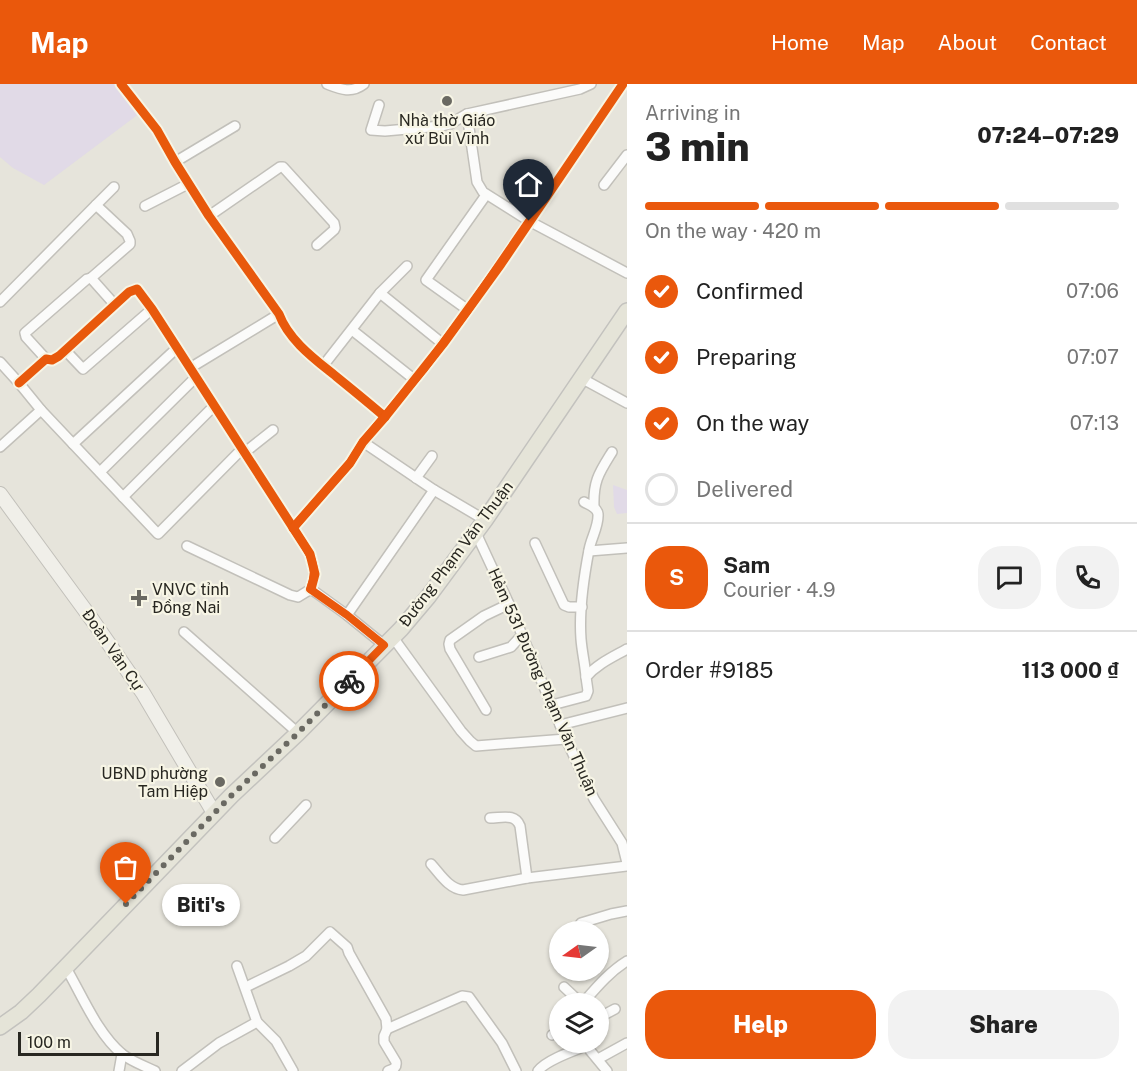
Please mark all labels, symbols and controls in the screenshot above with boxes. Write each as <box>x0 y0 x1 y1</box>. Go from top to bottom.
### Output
text: Map <box>30 26 89 59</box>
text: Home <box>771 30 829 55</box>
text: Map <box>862 30 905 55</box>
text: About <box>938 30 997 55</box>
text: Contact <box>1030 30 1107 55</box>
marker: Nhà thờ Giáo xứ Bùi Vĩnh <box>440 94 454 108</box>
text: Arriving in <box>645 101 740 125</box>
place label: Nhà thờ Giáo xứ Bùi Vĩnh <box>399 111 495 148</box>
text: 07:24–07:29 <box>977 122 1119 148</box>
text: 3 min <box>645 124 750 170</box>
pin <box>503 159 554 221</box>
icon: home <box>512 168 545 201</box>
text: On the way · 420 m <box>645 219 821 243</box>
icon: check <box>645 275 678 308</box>
text: Confirmed <box>696 278 803 304</box>
text: 07:06 <box>1066 279 1119 303</box>
icon: check <box>645 341 678 374</box>
text: Preparing <box>696 344 797 370</box>
text: 07:07 <box>1067 345 1119 369</box>
icon: check <box>645 407 678 440</box>
text: On the way <box>696 410 809 436</box>
text: 07:13 <box>1070 411 1119 435</box>
text: Delivered <box>696 476 793 502</box>
street label: Đường Phạm Văn Thuận <box>395 477 517 631</box>
button: chat <box>978 546 1041 609</box>
button: phone <box>1056 546 1119 609</box>
text: Sam <box>723 552 770 578</box>
text: S <box>669 564 684 590</box>
street label: Hẻm 531 Đường Phạm Văn Thuận <box>484 565 602 799</box>
text: Courier · 4.9 <box>723 578 835 602</box>
place label: VNVC tỉnh Đồng Nai <box>152 580 229 617</box>
marker: VNVC tỉnh Đồng Nai <box>130 589 148 607</box>
street label: Đoàn Văn Cự <box>78 606 148 695</box>
courier <box>319 651 379 711</box>
text: Order #9185 <box>645 657 773 683</box>
text: 113 000 ₫ <box>1021 657 1119 683</box>
icon: bike <box>333 665 366 698</box>
place label: UBND phường Tam Hiệp <box>101 764 208 801</box>
marker: UBND phường Tam Hiệp <box>213 775 227 789</box>
pin <box>100 842 151 904</box>
icon: bag <box>109 851 142 884</box>
callout: Biti's <box>162 883 240 925</box>
text: Biti's <box>177 893 225 917</box>
north arrow <box>549 921 609 981</box>
map controls <box>549 921 609 1053</box>
button: Help <box>645 990 876 1059</box>
button: Share <box>888 990 1119 1059</box>
button: layers <box>549 993 609 1053</box>
scale bar <box>18 1029 159 1056</box>
text: 100 m <box>27 1033 71 1052</box>

